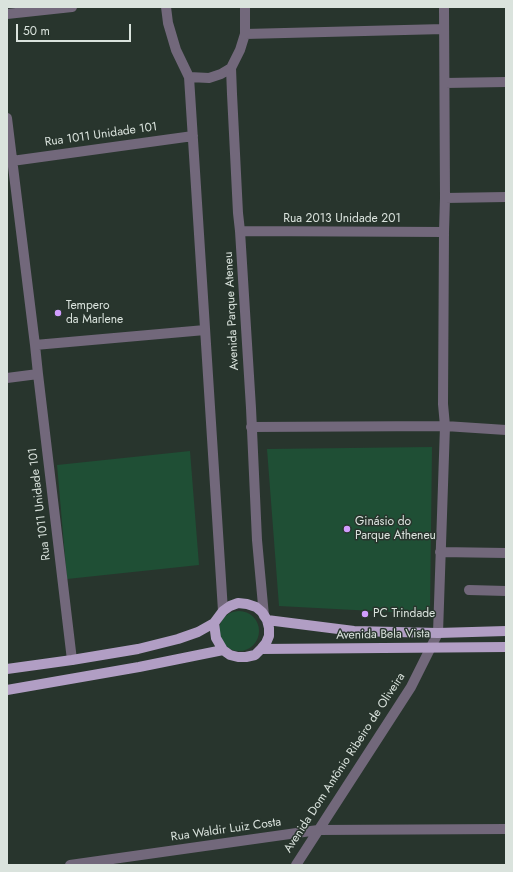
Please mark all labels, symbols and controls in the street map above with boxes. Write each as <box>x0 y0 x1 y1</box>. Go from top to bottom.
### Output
scale bar <box>18 16 133 42</box>
text: 50 m <box>23 22 50 40</box>
street label: Rua 1011 Unidade 101 <box>44 120 158 150</box>
street label: Rua 2013 Unidade 201 <box>283 212 401 226</box>
street label: Avenida Parque Ateneu <box>222 251 242 371</box>
place label: Tempero da Marlene <box>66 299 123 327</box>
marker: Tempero da Marlene <box>53 308 63 318</box>
street label: Rua 1011 Unidade 101 <box>26 447 54 561</box>
place label: Ginásio do Parque Atheneu <box>355 515 436 543</box>
marker: Ginásio do Parque Atheneu <box>342 524 352 534</box>
place label: PC Trindade <box>373 607 435 621</box>
marker: PC Trindade <box>360 609 370 619</box>
street label: Avenida Bela Vista <box>336 627 430 643</box>
street label: Avenida Dom Antônio Ribeiro de Oliveira <box>281 670 409 856</box>
street label: Rua Waldir Luiz Costa <box>170 815 282 845</box>

